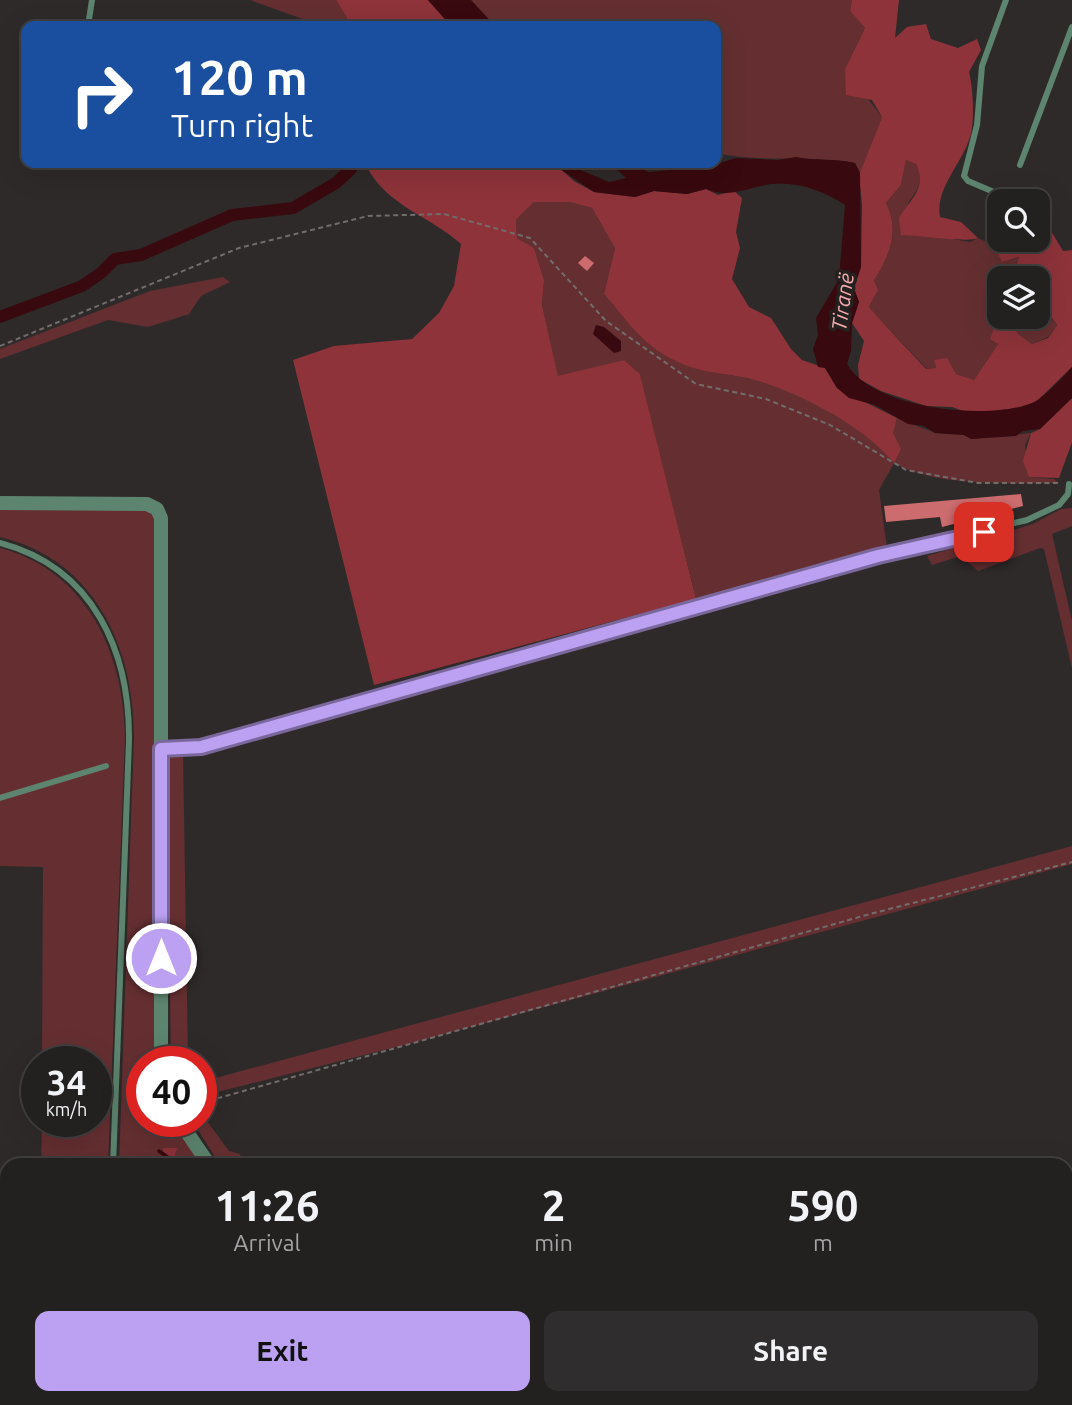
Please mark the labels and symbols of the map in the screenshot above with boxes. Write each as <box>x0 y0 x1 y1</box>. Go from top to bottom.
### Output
water label: Tiranë <box>826 271 858 332</box>
pin <box>954 502 1014 562</box>
position arrow <box>124 921 198 995</box>
speed limit sign: 40 <box>126 1046 217 1137</box>

